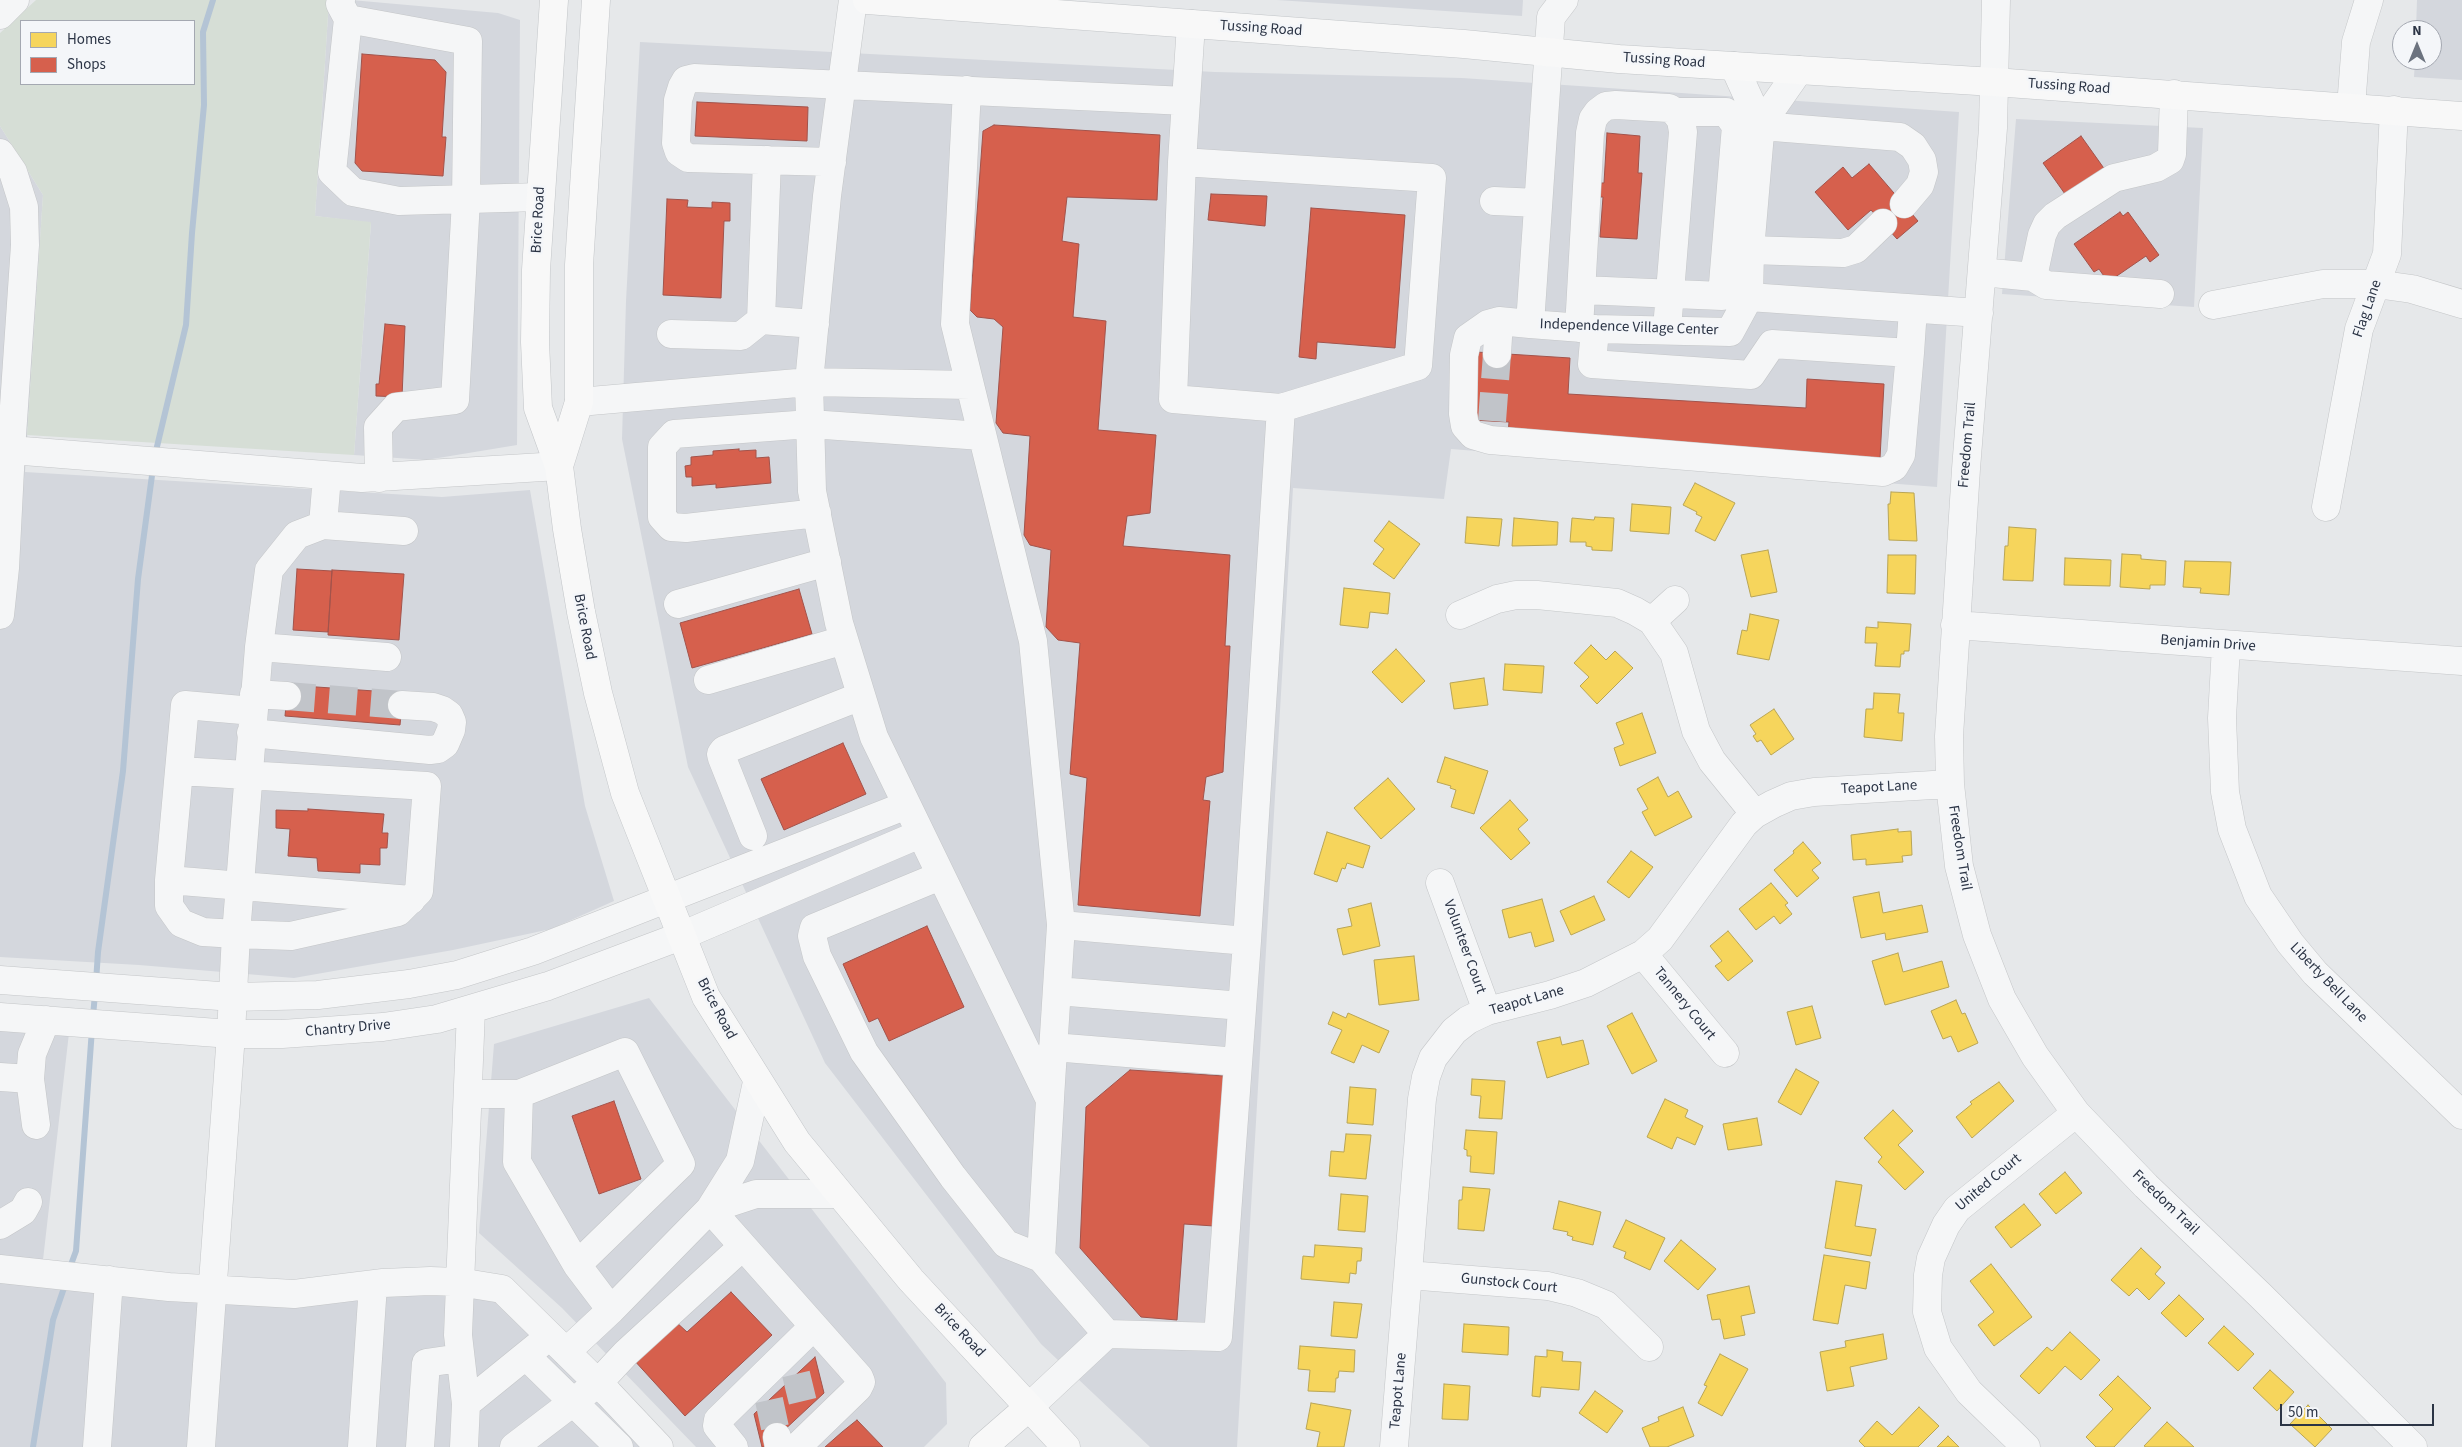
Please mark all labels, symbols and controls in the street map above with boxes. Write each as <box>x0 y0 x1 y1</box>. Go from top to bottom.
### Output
street label: Tussing Road <box>1219 17 1303 41</box>
legend <box>20 20 195 85</box>
north arrow <box>2392 20 2442 70</box>
text: N <box>2412 21 2422 41</box>
text: Homes <box>67 29 111 50</box>
street label: Tussing Road <box>1622 49 1706 73</box>
text: Shops <box>67 54 106 75</box>
street label: Tussing Road <box>2027 75 2111 99</box>
street label: Brice Road <box>528 186 550 254</box>
street label: Flag Lane <box>2350 278 2386 340</box>
street label: Independence Village Center <box>1539 316 1719 340</box>
street label: Freedom Trail <box>1955 401 1981 489</box>
street label: Brice Road <box>569 592 599 662</box>
street label: Benjamin Drive <box>2160 632 2256 656</box>
street label: Teapot Lane <box>1840 777 1918 799</box>
street label: Freedom Trail <box>1943 804 1975 892</box>
street label: Volunteer Court <box>1439 897 1489 997</box>
street label: Liberty Bell Lane <box>2285 939 2371 1027</box>
street label: Tannery Court <box>1649 964 1719 1044</box>
street label: Brice Road <box>692 975 740 1043</box>
street label: Teapot Lane <box>1488 982 1566 1020</box>
street label: Chantry Drive <box>305 1016 391 1042</box>
street label: United Court <box>1952 1150 2026 1216</box>
street label: Freedom Trail <box>2128 1167 2202 1239</box>
street label: Gunstock Court <box>1460 1270 1558 1298</box>
street label: Brice Road <box>930 1300 988 1362</box>
street label: Teapot Lane <box>1387 1352 1411 1430</box>
scale bar <box>2282 1394 2436 1426</box>
text: 50 m <box>2288 1402 2318 1423</box>

